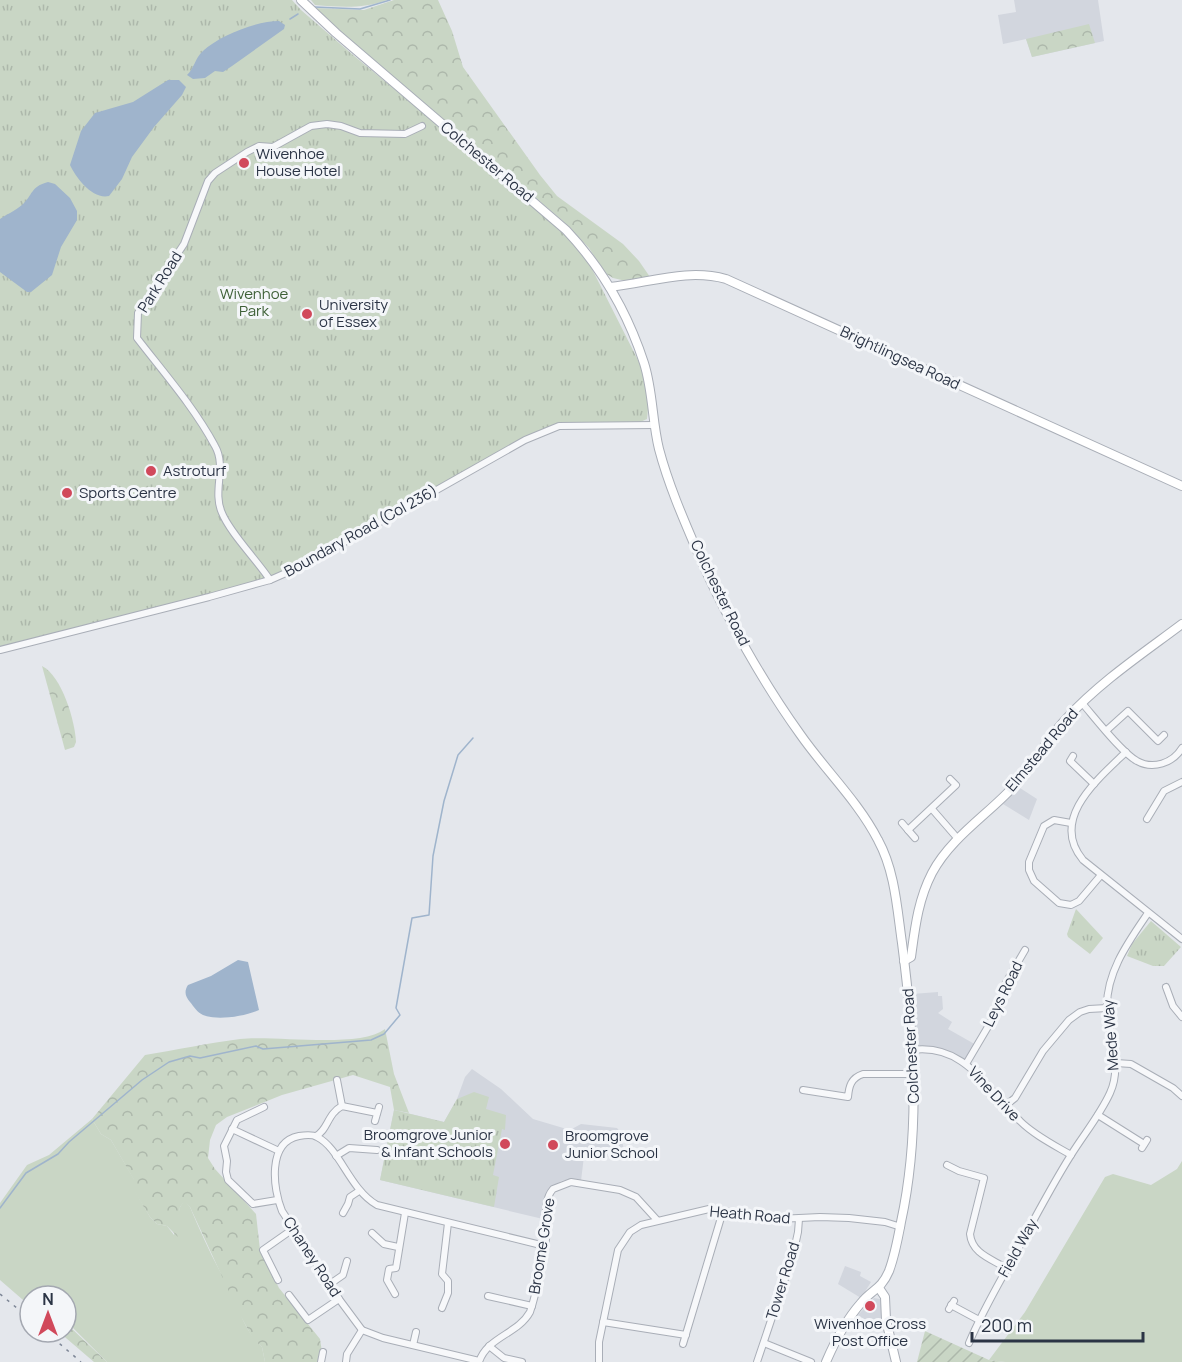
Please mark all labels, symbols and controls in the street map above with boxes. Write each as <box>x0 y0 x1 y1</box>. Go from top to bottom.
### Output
street label: Colchester Road <box>436 116 538 207</box>
place label: Wivenhoe House Hotel <box>256 143 341 181</box>
marker: Wivenhoe House Hotel <box>237 156 251 170</box>
street label: Park Road <box>133 247 187 316</box>
park label: Wivenhoe Park <box>220 283 289 321</box>
place label: University of Essex <box>319 294 388 332</box>
marker: University of Essex <box>300 307 314 321</box>
street label: Brightlingsea Road <box>837 321 964 395</box>
place label: Astroturf <box>163 460 227 481</box>
marker: Astroturf <box>144 464 158 478</box>
street label: Boundary Road (Col 236) <box>280 480 441 582</box>
place label: Sports Centre <box>79 482 177 503</box>
marker: Sports Centre <box>60 486 74 500</box>
street label: Colchester Road <box>686 536 755 649</box>
street label: Elmstead Road <box>1001 704 1083 796</box>
street label: Leys Road <box>978 957 1027 1030</box>
street label: Colchester Road <box>897 988 924 1104</box>
street label: Mede Way <box>1098 999 1123 1071</box>
street label: Vine Drive <box>964 1062 1025 1126</box>
place label: Broomgrove Junior & Infant Schools <box>364 1124 494 1162</box>
place label: Broomgrove Junior School <box>565 1125 658 1163</box>
marker: Broomgrove Junior & Infant Schools <box>498 1137 512 1151</box>
marker: Broomgrove Junior School <box>546 1138 560 1152</box>
street label: Broome Grove <box>524 1196 560 1296</box>
street label: Heath Road <box>709 1201 791 1228</box>
street label: Chaney Road <box>279 1212 346 1301</box>
street label: Field Way <box>993 1214 1042 1281</box>
street label: Tower Road <box>761 1239 804 1322</box>
north arrow <box>18 1284 78 1344</box>
text: N <box>42 1288 54 1310</box>
marker: Wivenhoe Cross Post Office <box>863 1299 877 1313</box>
scale bar <box>972 1305 1143 1343</box>
place label: Wivenhoe Cross Post Office <box>814 1313 926 1351</box>
text: 200 m <box>981 1313 1032 1337</box>

